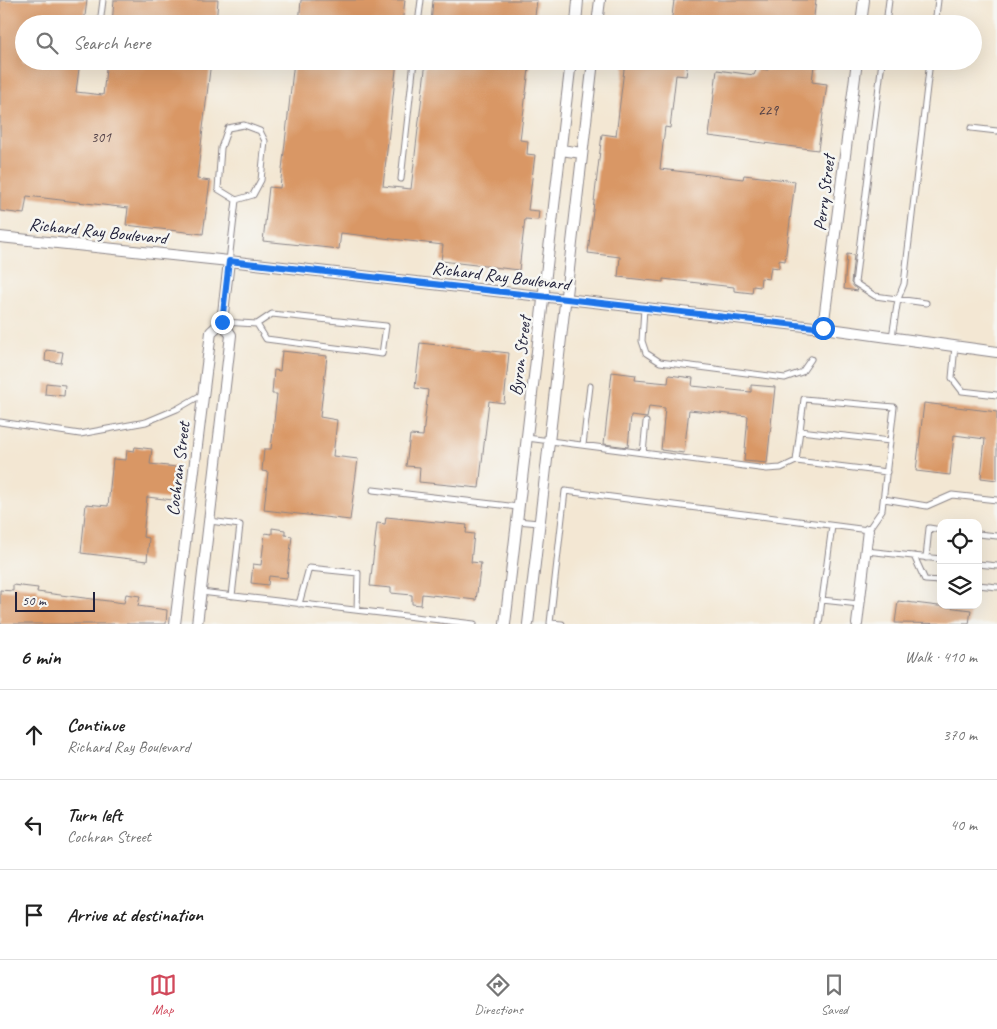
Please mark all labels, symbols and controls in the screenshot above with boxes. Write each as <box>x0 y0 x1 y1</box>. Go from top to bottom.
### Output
search box <box>15 15 982 70</box>
icon: search <box>33 29 61 57</box>
text: Search here <box>73 31 150 55</box>
house number: 229 <box>758 101 779 120</box>
house number: 301 <box>91 128 112 147</box>
street label: Perry Street <box>808 151 840 232</box>
street label: Richard Ray Boulevard <box>28 213 171 249</box>
street label: Richard Ray Boulevard <box>431 257 574 296</box>
route end <box>211 311 234 334</box>
street label: Byron Street <box>504 312 536 397</box>
route start <box>812 317 835 340</box>
street label: Cochran Street <box>161 419 195 517</box>
map controls <box>937 519 982 609</box>
button: locate <box>937 519 982 564</box>
button: layers <box>937 564 982 609</box>
scale bar <box>15 589 95 612</box>
text: 50 m <box>22 592 46 609</box>
text: 6 min <box>20 644 61 670</box>
text: Walk · 410 m <box>905 647 977 667</box>
text: Continue <box>67 713 124 737</box>
icon: ahead <box>20 721 48 749</box>
text: 370 m <box>943 725 977 745</box>
text: Richard Ray Boulevard <box>67 737 190 757</box>
text: Turn left <box>67 803 122 827</box>
icon: left <box>20 811 48 839</box>
text: 40 m <box>950 815 977 835</box>
text: Cochran Street <box>67 827 151 847</box>
icon: arrive <box>20 901 48 929</box>
text: Arrive at destination <box>67 903 203 927</box>
tab: Map <box>149 971 177 1018</box>
tab: Directions <box>474 971 523 1018</box>
tab: Saved <box>820 971 848 1018</box>

